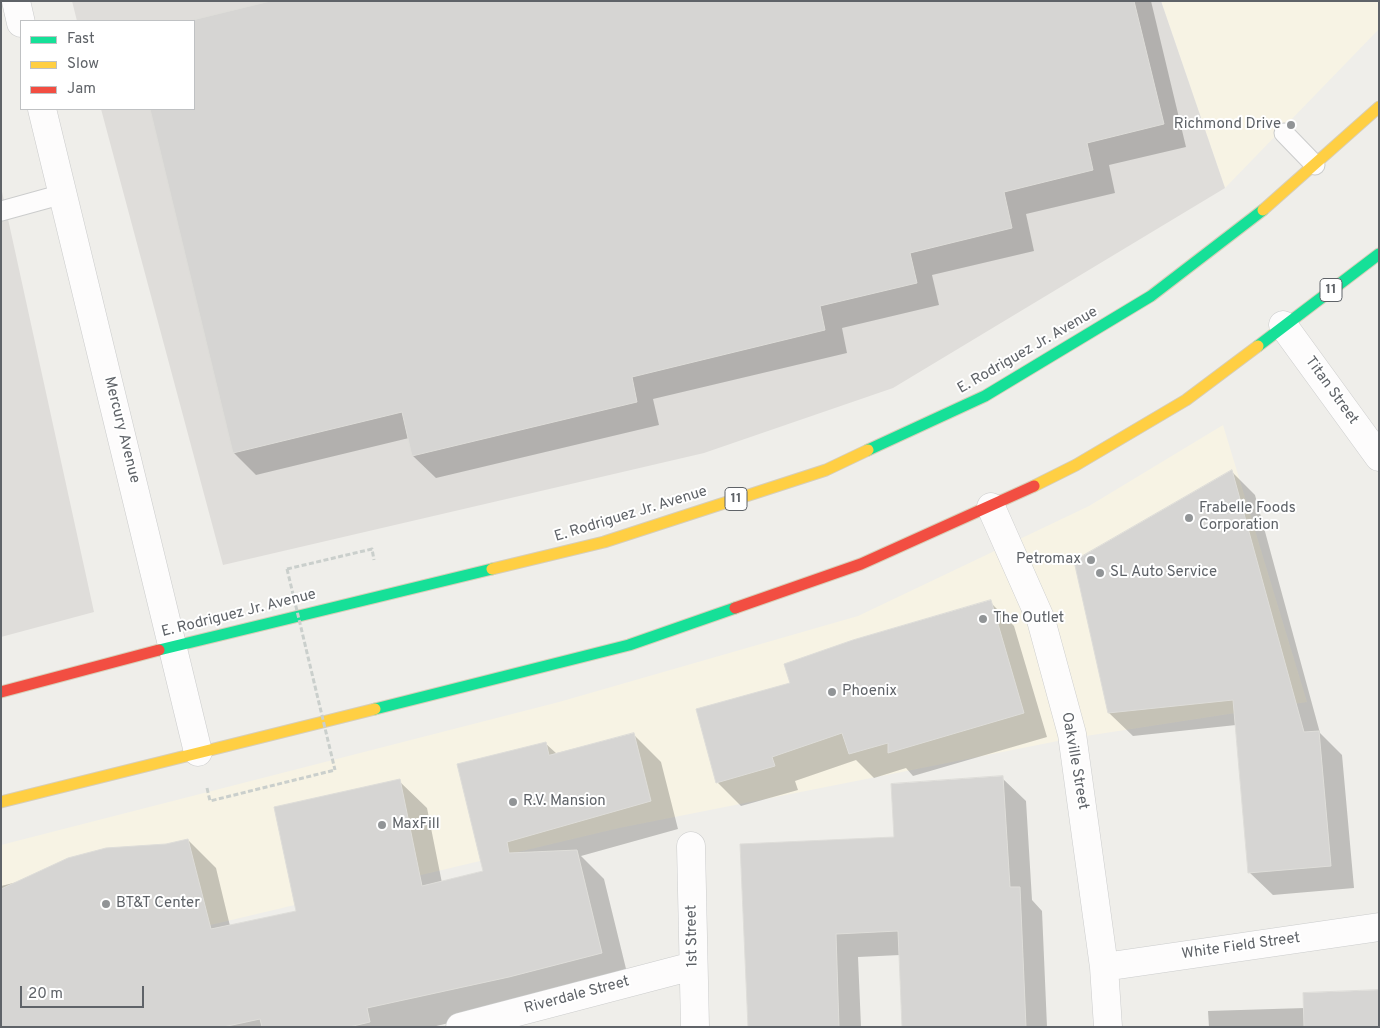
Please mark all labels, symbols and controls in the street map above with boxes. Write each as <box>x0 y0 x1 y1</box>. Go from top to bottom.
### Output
legend <box>20 20 195 110</box>
text: Fast <box>67 30 95 49</box>
text: Slow <box>67 55 99 74</box>
text: Jam <box>67 80 96 99</box>
place label: Richmond Drive <box>1174 116 1281 134</box>
marker: Richmond Drive <box>1285 119 1297 131</box>
road number: 11 <box>1320 278 1342 302</box>
street label: E. Rodriguez Jr. Avenue <box>955 304 1101 398</box>
street label: Titan Street <box>1300 354 1362 428</box>
street label: Mercury Avenue <box>99 375 143 485</box>
street label: E. Rodriguez Jr. Avenue <box>553 483 709 547</box>
road number: 11 <box>725 488 747 510</box>
place label: Frabelle Foods Corporation <box>1199 500 1296 535</box>
marker: Frabelle Foods Corporation <box>1183 512 1195 524</box>
place label: Petromax <box>1016 551 1081 569</box>
marker: Petromax <box>1085 554 1097 566</box>
place label: SL Auto Service <box>1110 564 1217 582</box>
marker: SL Auto Service <box>1094 567 1106 579</box>
street label: E. Rodriguez Jr. Avenue <box>160 586 318 642</box>
place label: The Outlet <box>993 610 1064 628</box>
marker: The Outlet <box>977 613 989 625</box>
place label: Phoenix <box>842 683 897 701</box>
marker: Phoenix <box>826 686 838 698</box>
street label: Oakville Street <box>1057 711 1091 811</box>
place label: R.V. Mansion <box>523 793 606 811</box>
marker: R.V. Mansion <box>507 796 519 808</box>
place label: MaxFill <box>392 816 440 834</box>
marker: MaxFill <box>376 819 388 831</box>
place label: BT&T Center <box>116 895 200 913</box>
marker: BT&T Center <box>100 898 112 910</box>
street label: 1st Street <box>683 905 703 967</box>
street label: White Field Street <box>1181 930 1301 964</box>
street label: Riverdale Street <box>522 973 632 1019</box>
scale bar <box>22 976 146 1008</box>
text: 20 m <box>28 985 63 1004</box>

